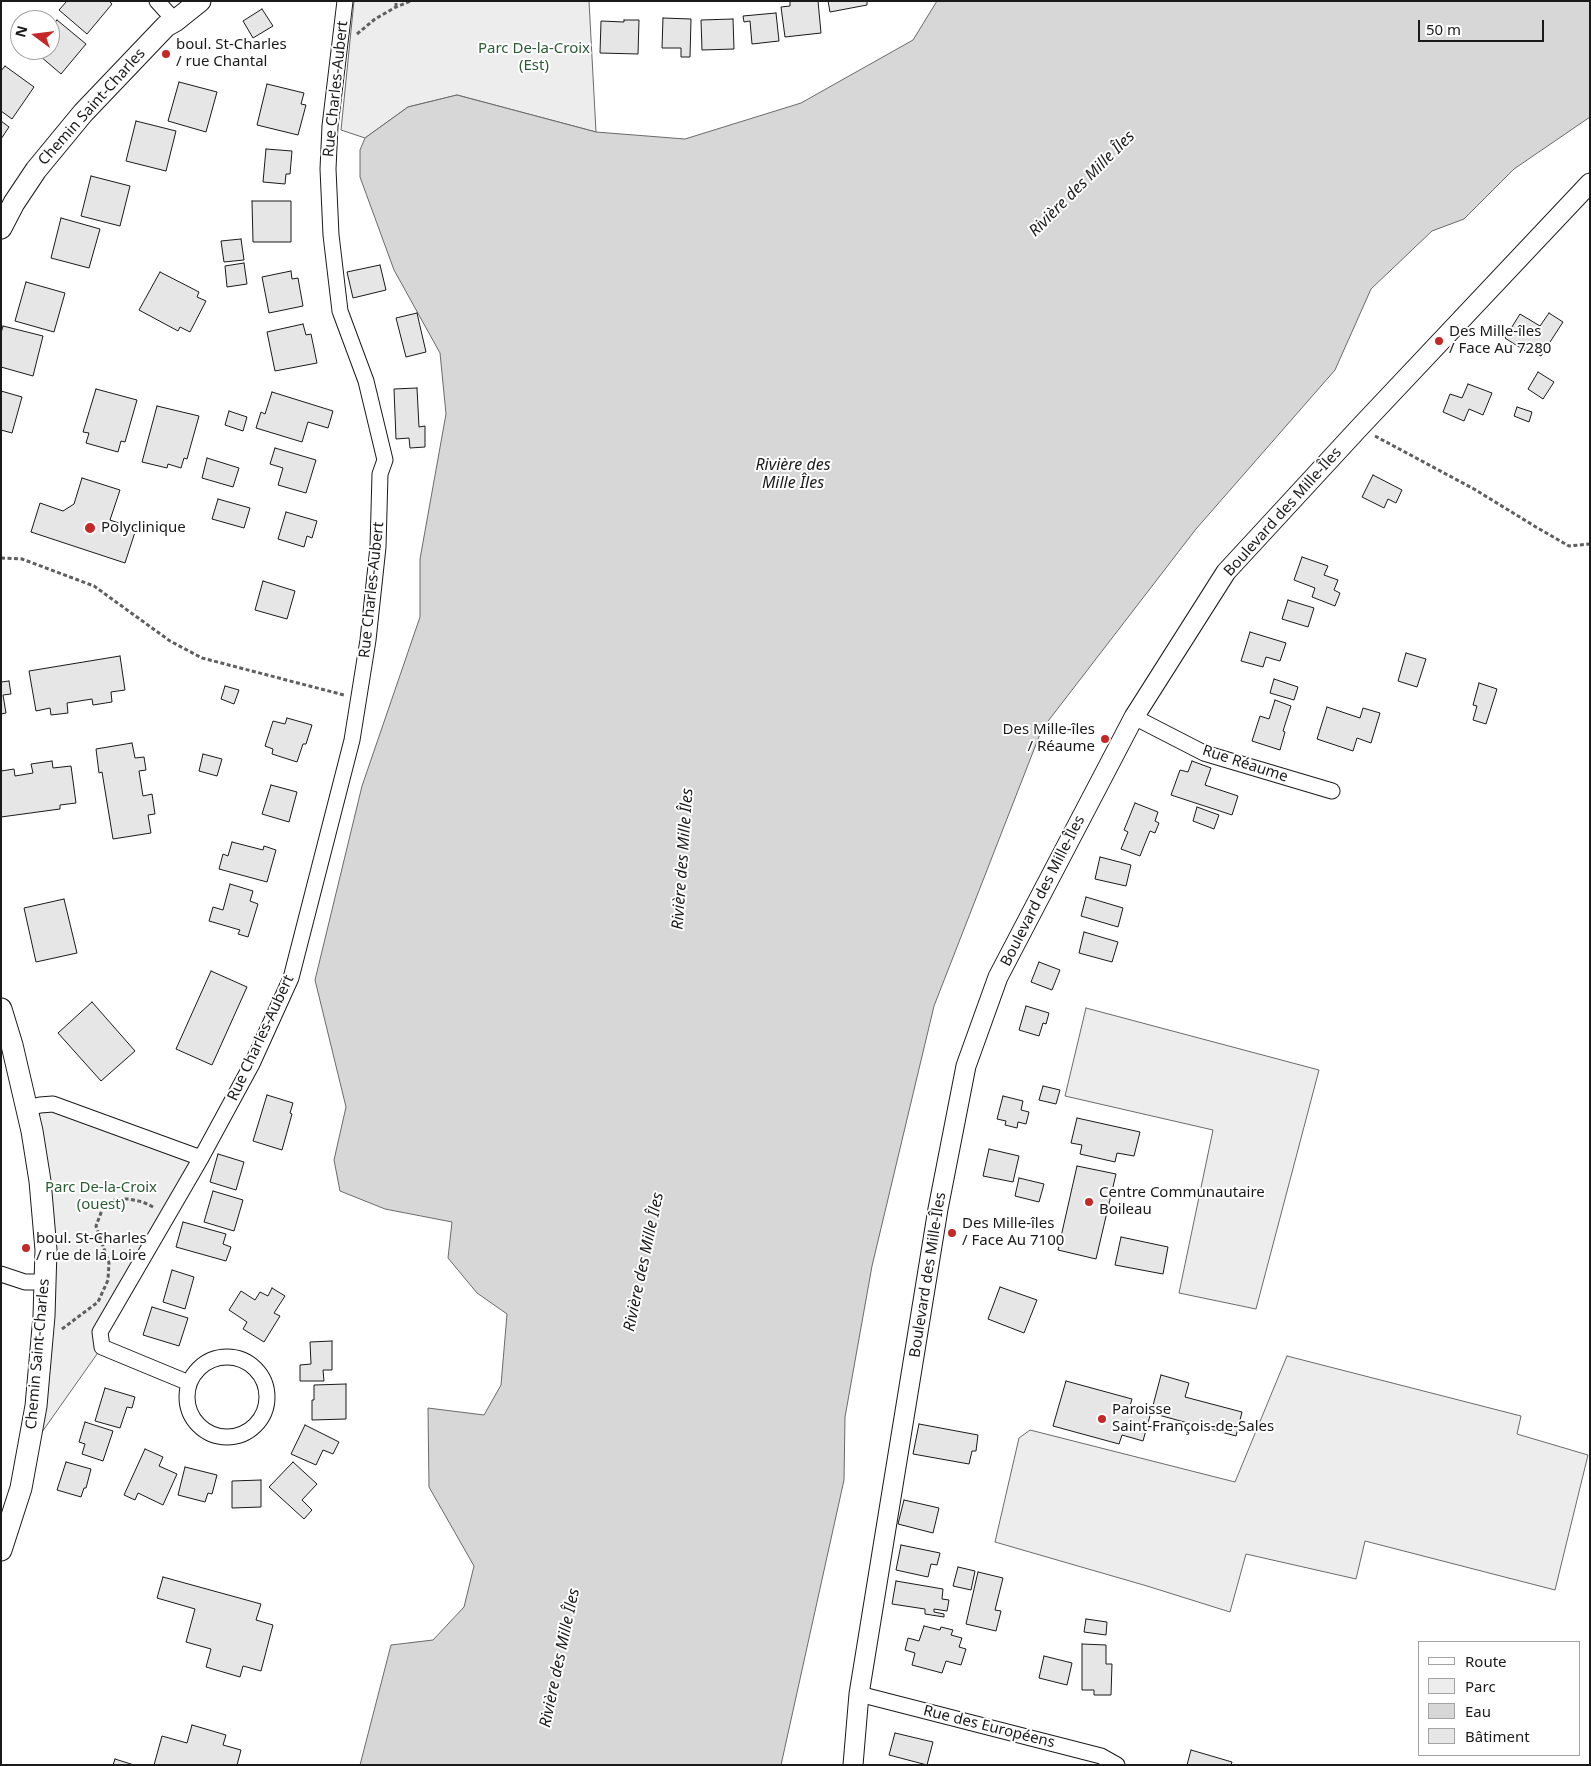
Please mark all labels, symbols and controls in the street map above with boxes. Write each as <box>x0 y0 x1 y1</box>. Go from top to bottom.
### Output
north arrow <box>10 10 60 60</box>
scale bar <box>1421 10 1547 42</box>
text: 50 m <box>1426 19 1461 39</box>
street label: Rue Charles-Aubert <box>320 20 352 158</box>
text: N <box>10 23 32 39</box>
place label: boul. St-Charles / rue Chantal <box>176 36 287 71</box>
park label: Parc De-la-Croix (Est) <box>478 40 590 75</box>
street label: Chemin Saint-Charles <box>35 45 149 169</box>
marker: boul. St-Charles / rue Chantal <box>160 48 172 60</box>
water label: Rivière des Mille Îles <box>1025 127 1139 241</box>
place label: Des Mille-îles / Face Au 7280 <box>1449 323 1551 358</box>
marker: Des Mille-îles / Face Au 7280 <box>1433 335 1445 347</box>
street label: Boulevard des Mille-Îles <box>1220 444 1346 580</box>
water label: Rivière des Mille Îles <box>755 455 831 493</box>
place label: Polyclinique <box>101 519 186 537</box>
marker: Polyclinique <box>83 521 97 535</box>
street label: Rue Charles-Aubert <box>356 521 388 659</box>
place label: Des Mille-îles / Réaume <box>1003 721 1095 756</box>
marker: Des Mille-îles / Réaume <box>1099 733 1111 745</box>
street label: Rue Réaume <box>1200 742 1290 786</box>
water label: Rivière des Mille Îles <box>668 788 698 930</box>
street label: Boulevard des Mille-Îles <box>997 812 1089 970</box>
street label: Rue Charles-Aubert <box>224 972 298 1104</box>
park label: Parc De-la-Croix (ouest) <box>45 1179 157 1214</box>
place label: Centre Communautaire Boileau <box>1099 1184 1265 1219</box>
water label: Rivière des Mille Îles <box>620 1191 668 1333</box>
street label: Boulevard des Mille-Îles <box>906 1191 950 1359</box>
marker: Centre Communautaire Boileau <box>1083 1196 1095 1208</box>
place label: Des Mille-îles / Face Au 7100 <box>962 1215 1064 1250</box>
marker: Des Mille-îles / Face Au 7100 <box>946 1227 958 1239</box>
place label: boul. St-Charles / rue de la Loire <box>36 1230 147 1265</box>
marker: boul. St-Charles / rue de la Loire <box>20 1242 32 1254</box>
street label: Chemin Saint-Charles <box>22 1278 54 1430</box>
place label: Paroisse Saint-François-de-Sales <box>1112 1401 1274 1436</box>
marker: Paroisse Saint-François-de-Sales <box>1096 1413 1108 1425</box>
water label: Rivière des Mille Îles <box>536 1587 584 1729</box>
legend <box>1418 1641 1581 1756</box>
text: Route <box>1465 1651 1507 1671</box>
text: Parc <box>1465 1676 1496 1696</box>
text: Eau <box>1465 1701 1491 1721</box>
street label: Rue des Européens <box>921 1702 1057 1752</box>
text: Bâtiment <box>1465 1726 1530 1746</box>

